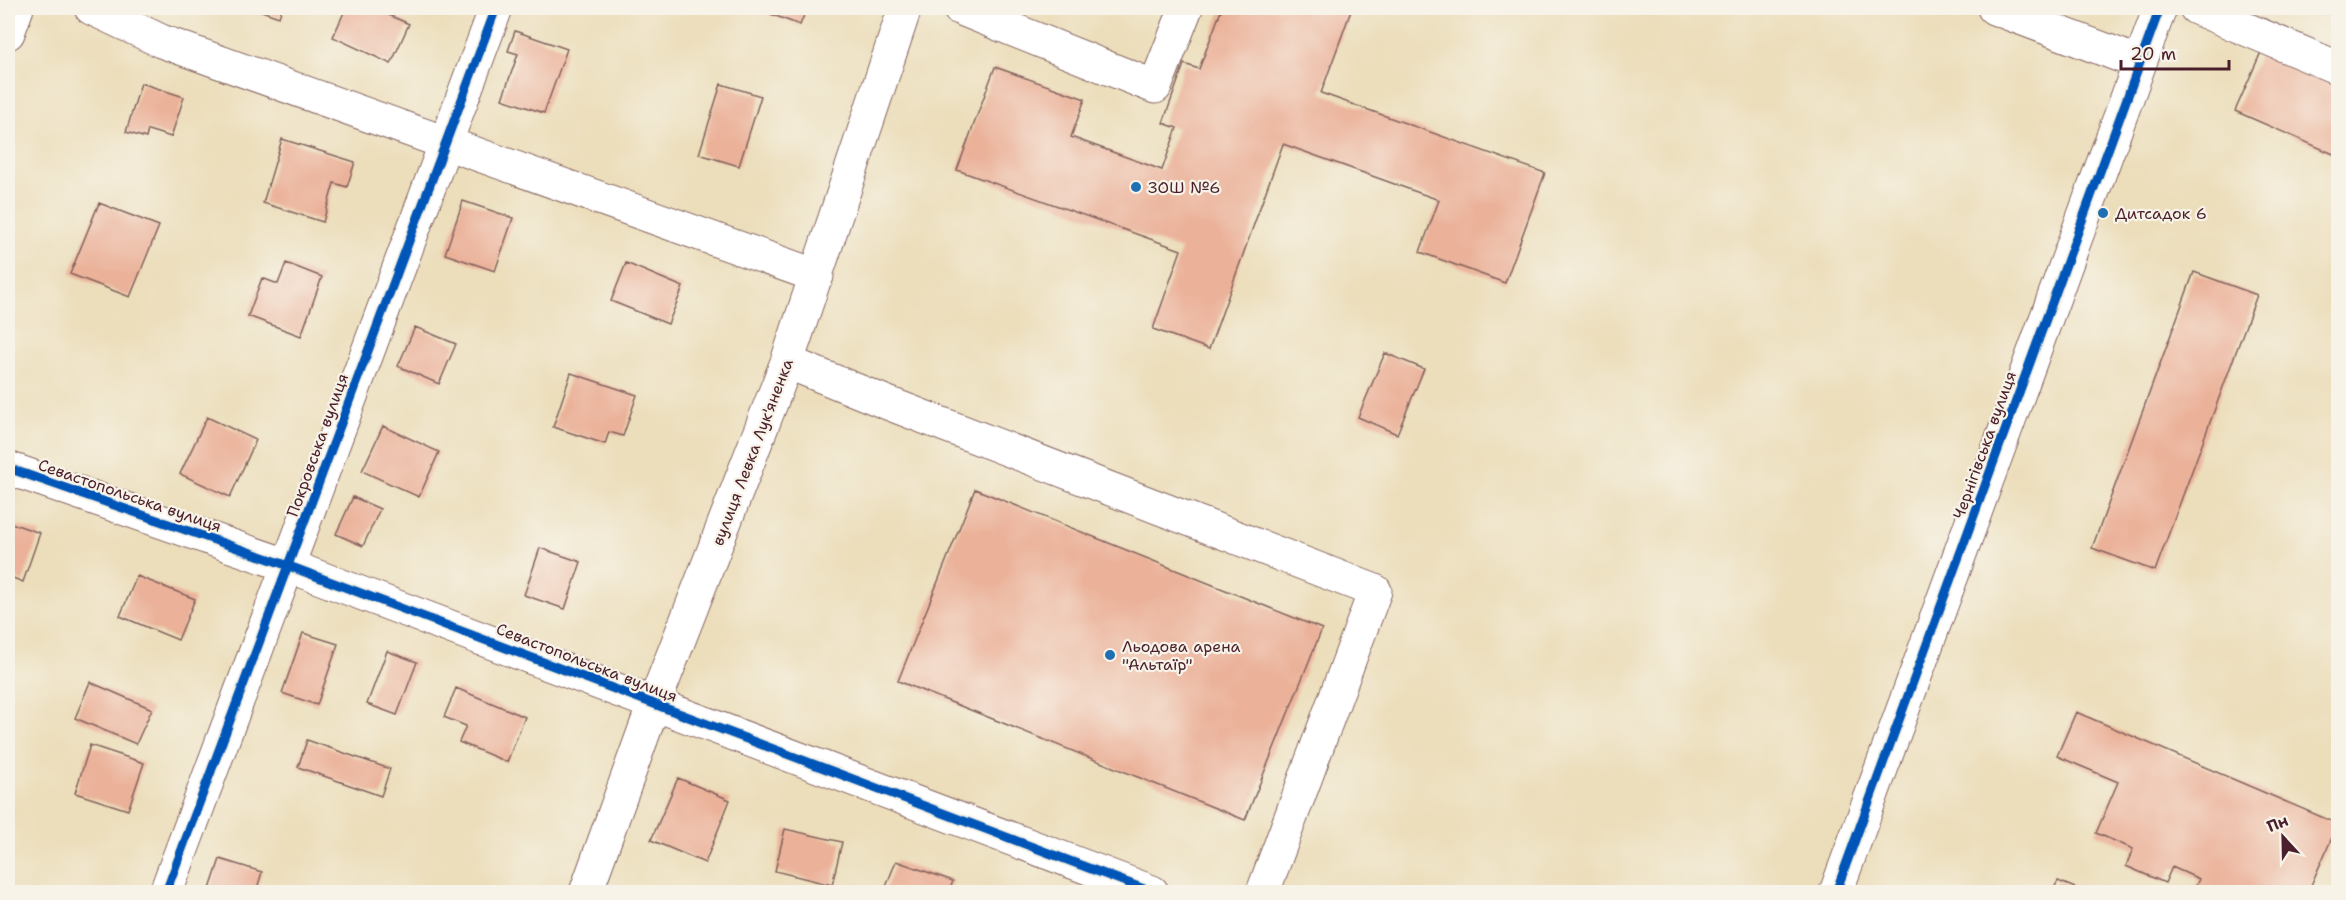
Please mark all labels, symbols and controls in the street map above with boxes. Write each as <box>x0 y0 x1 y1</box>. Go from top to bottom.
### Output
scale bar <box>2121 33 2229 71</box>
text: 20 m <box>2130 42 2176 66</box>
place label: ЗОШ №6 <box>1148 177 1221 198</box>
marker: ЗОШ №6 <box>1129 180 1143 194</box>
place label: Дитсадок 6 <box>2115 203 2207 224</box>
marker: Дитсадок 6 <box>2096 206 2110 220</box>
street label: вулиця Левка Лук'яненка <box>707 356 798 549</box>
street label: Чернігівська вулиця <box>1948 368 2021 522</box>
street label: Покровська вулиця <box>282 371 353 520</box>
street label: Севастопольська вулиця <box>35 454 224 537</box>
street label: Севастопольська вулиця <box>493 618 681 707</box>
place label: Льодова арена "Альтаїр" <box>1122 636 1240 675</box>
marker: Льодова арена "Альтаїр" <box>1103 648 1117 662</box>
north arrow <box>2253 807 2313 867</box>
text: Пн <box>2264 810 2291 837</box>

